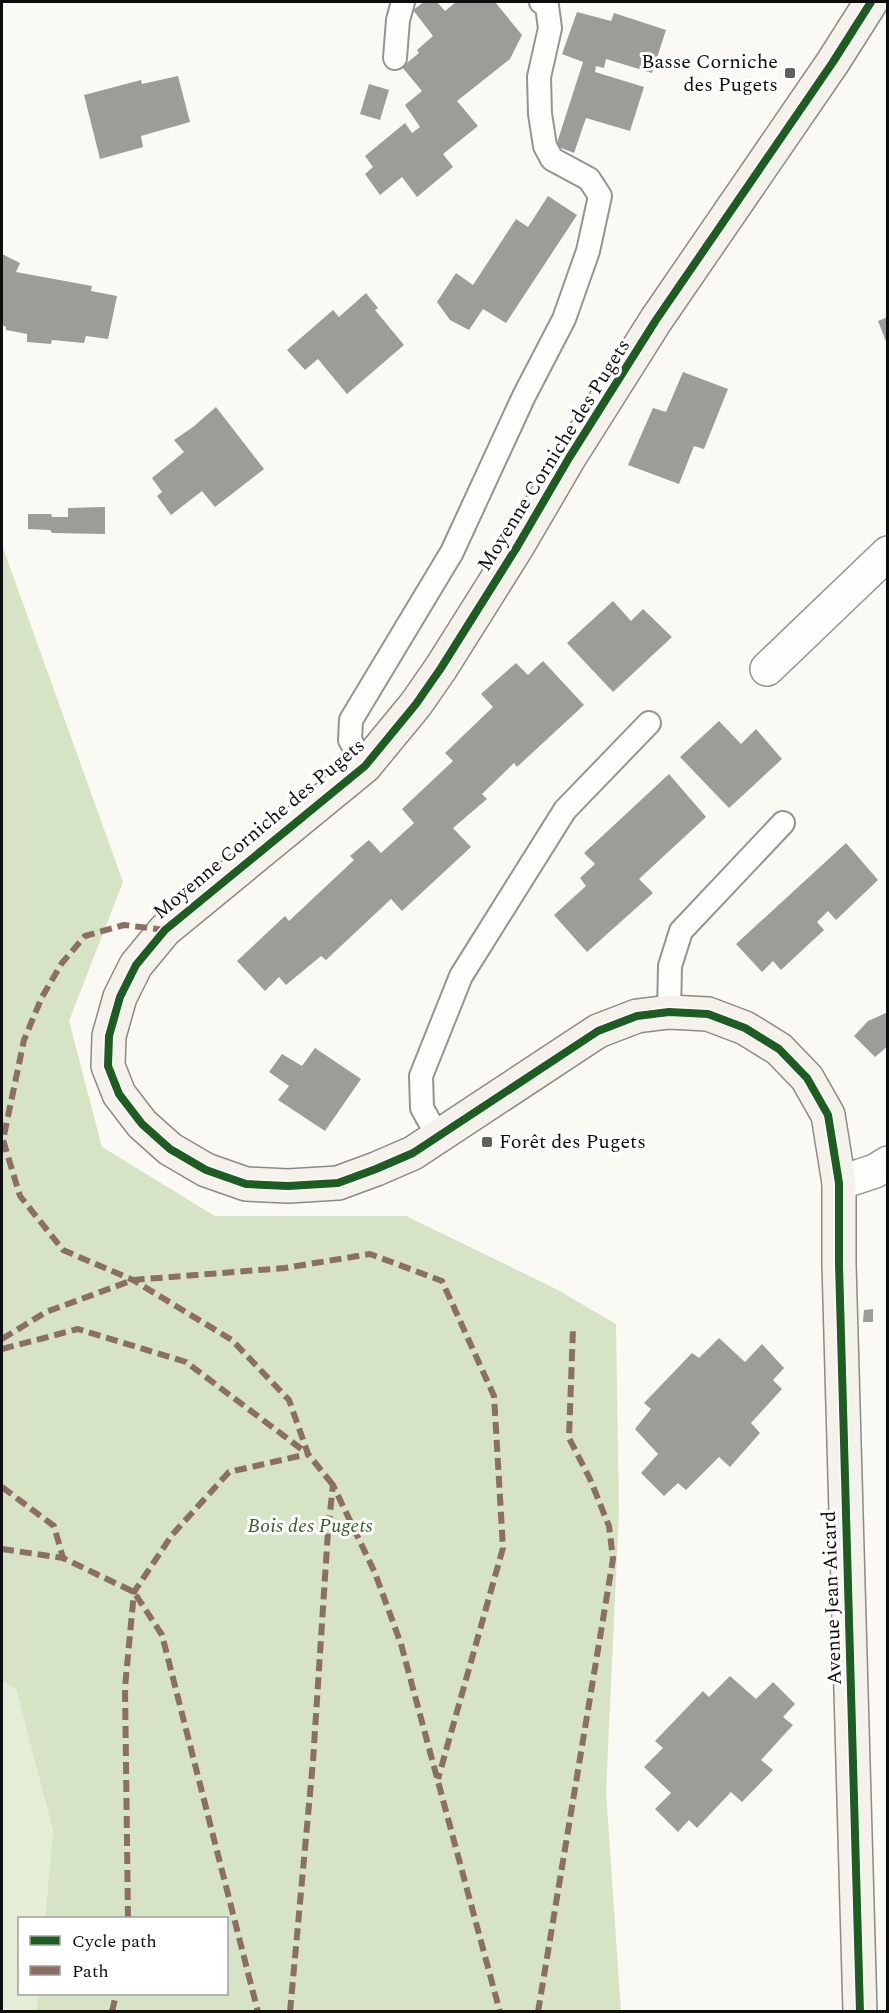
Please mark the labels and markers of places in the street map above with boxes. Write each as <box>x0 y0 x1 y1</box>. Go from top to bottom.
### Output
place label: Basse Corniche des Pugets <box>641 47 778 100</box>
marker: Basse Corniche des Pugets <box>783 66 797 80</box>
place label: Forêt des Pugets <box>499 1127 646 1157</box>
marker: Forêt des Pugets <box>480 1135 494 1149</box>

